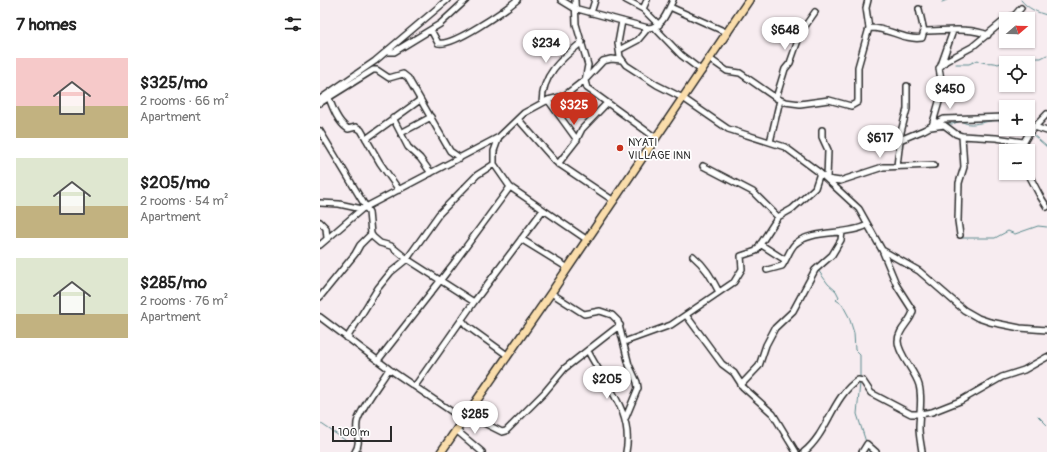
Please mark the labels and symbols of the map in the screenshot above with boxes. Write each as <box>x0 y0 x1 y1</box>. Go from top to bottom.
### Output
north arrow <box>999 12 1035 48</box>
pin: $648 <box>761 17 809 51</box>
pin: $234 <box>522 30 570 64</box>
pin: $450 <box>926 76 974 110</box>
pin: $325 <box>550 92 598 126</box>
pin: $617 <box>856 125 904 159</box>
place label: NYATI VILLAGE INN <box>628 136 691 162</box>
marker: NYATI VILLAGE INN <box>615 143 625 153</box>
pin: $205 <box>583 366 631 400</box>
pin: $285 <box>451 401 499 435</box>
scale bar <box>332 424 392 443</box>

